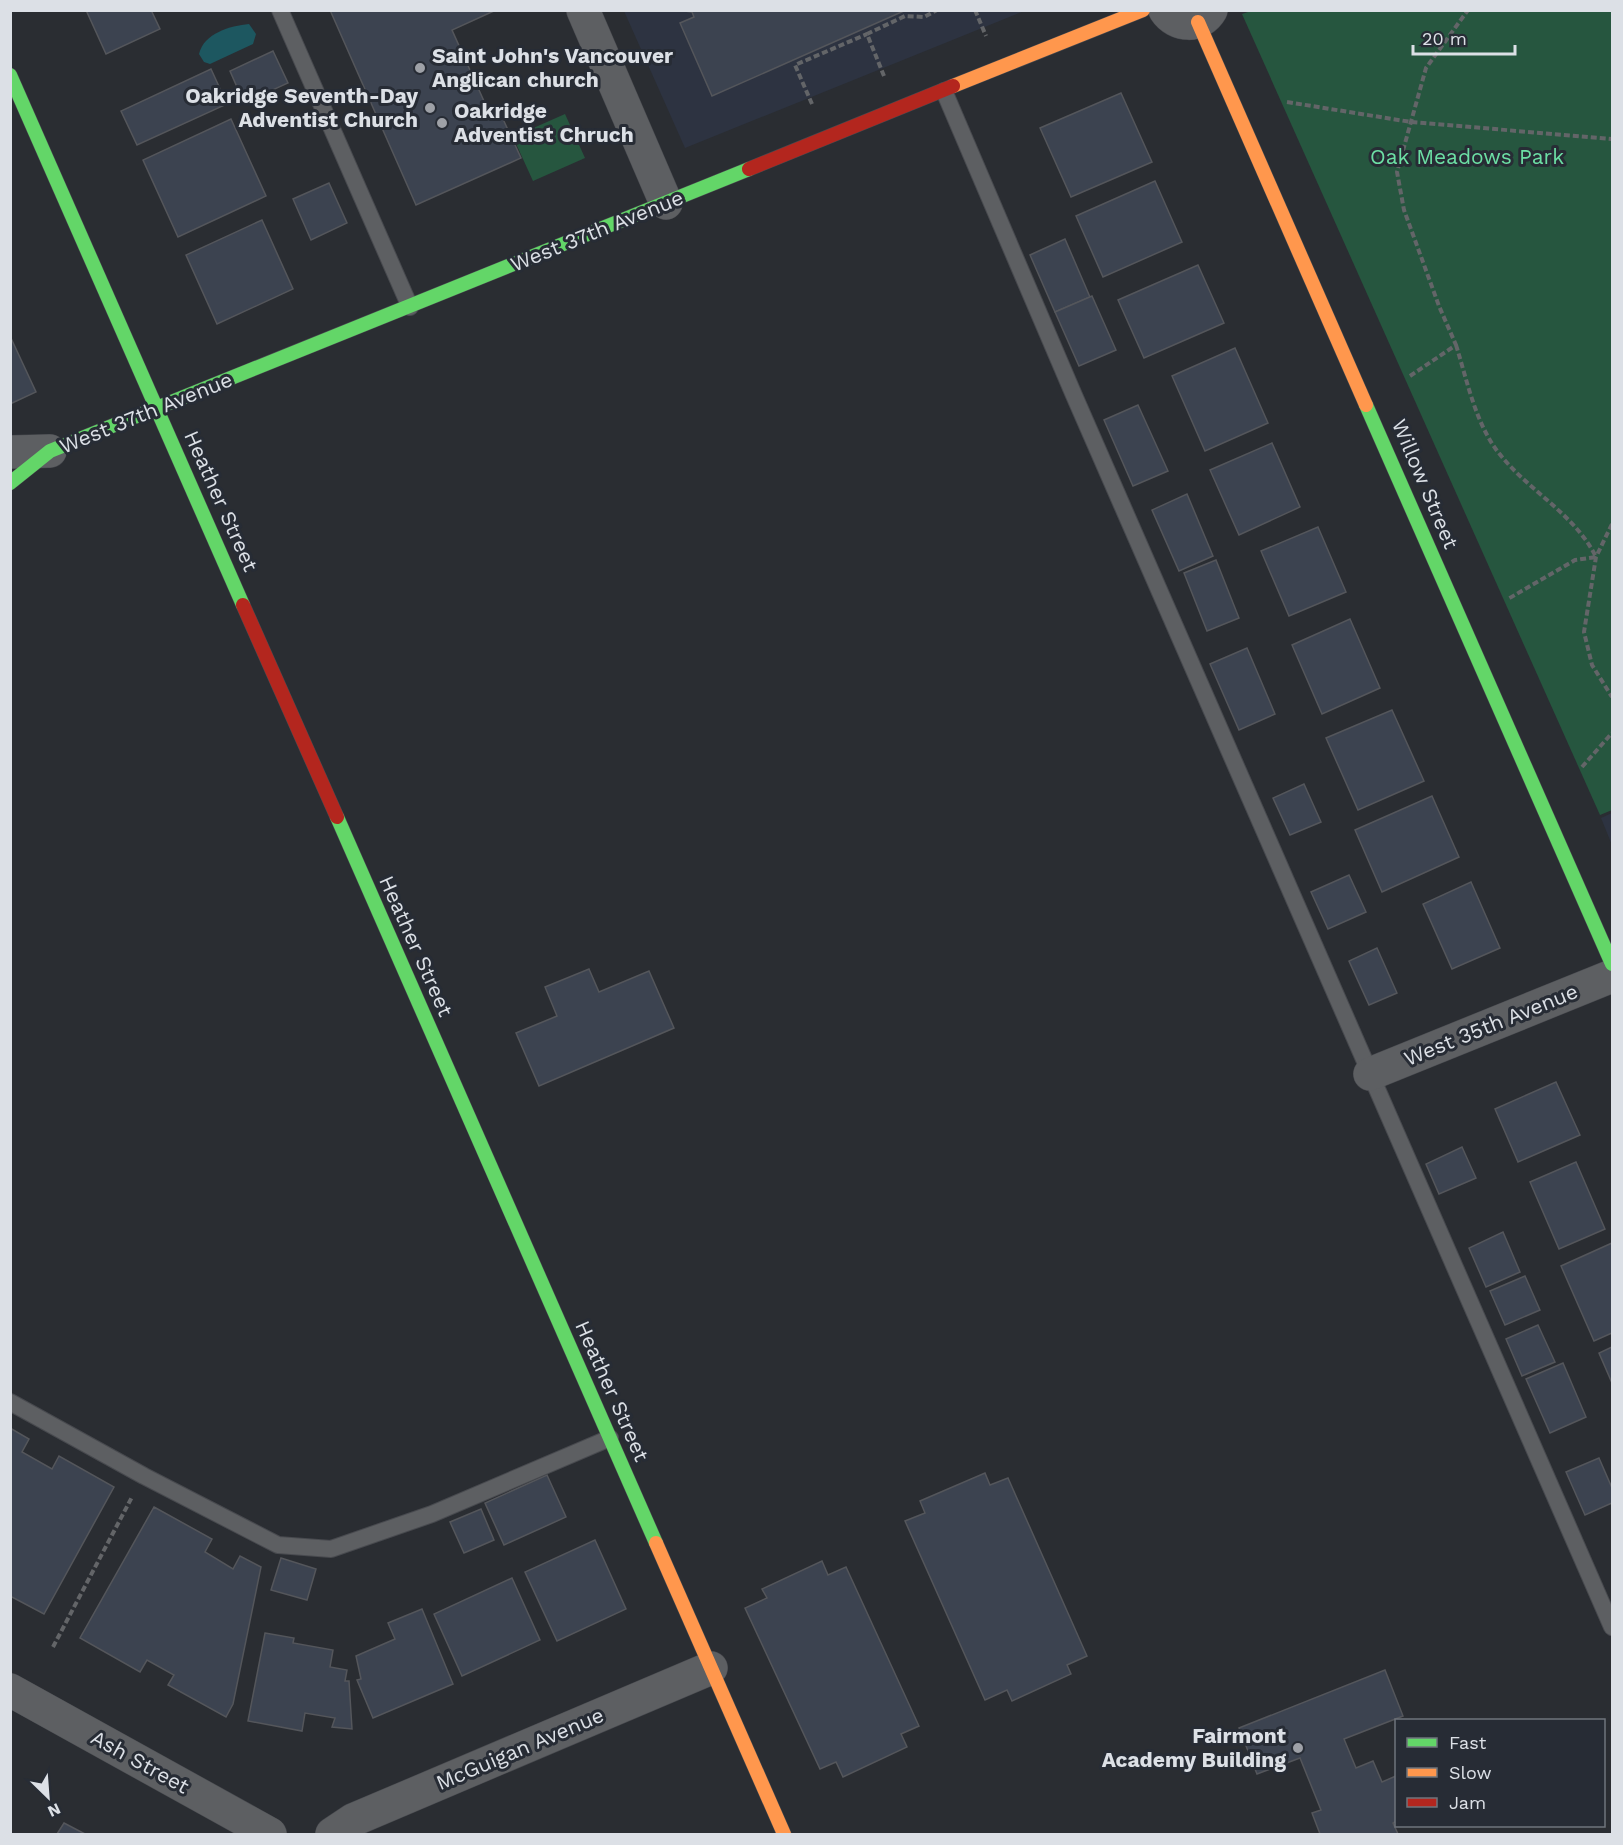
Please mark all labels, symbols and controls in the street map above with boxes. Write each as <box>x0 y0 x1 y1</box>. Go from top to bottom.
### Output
scale bar <box>1413 18 1515 56</box>
text: 20 m <box>1422 28 1467 49</box>
place label: Saint John's Vancouver Anglican church <box>432 43 673 92</box>
marker: Saint John's Vancouver Anglican church <box>413 61 427 75</box>
place label: Oakridge Seventh-Day Adventist Church <box>185 83 418 132</box>
place label: Oakridge Adventist Chruch <box>454 98 634 147</box>
marker: Oakridge Seventh-Day Adventist Church <box>423 101 437 115</box>
marker: Oakridge Adventist Chruch <box>435 116 449 130</box>
park label: Oak Meadows Park <box>1370 144 1564 169</box>
street label: West 37th Avenue <box>507 184 687 277</box>
street label: West 37th Avenue <box>56 366 236 459</box>
street label: Willow Street <box>1387 415 1464 553</box>
street label: Heather Street <box>179 427 264 575</box>
street label: Heather Street <box>374 872 459 1020</box>
street label: West 35th Avenue <box>1400 978 1581 1071</box>
street label: Heather Street <box>570 1317 655 1465</box>
street label: McGuigan Avenue <box>432 1702 607 1795</box>
legend <box>1395 1719 1605 1827</box>
place label: Fairmont Academy Building <box>1102 1723 1286 1772</box>
street label: Ash Street <box>87 1724 194 1799</box>
text: Fast <box>1449 1732 1487 1753</box>
marker: Fairmont Academy Building <box>1291 1741 1305 1755</box>
text: Slow <box>1449 1762 1492 1783</box>
north arrow <box>18 1767 78 1827</box>
text: Jam <box>1449 1792 1486 1813</box>
text: N <box>45 1799 64 1821</box>

